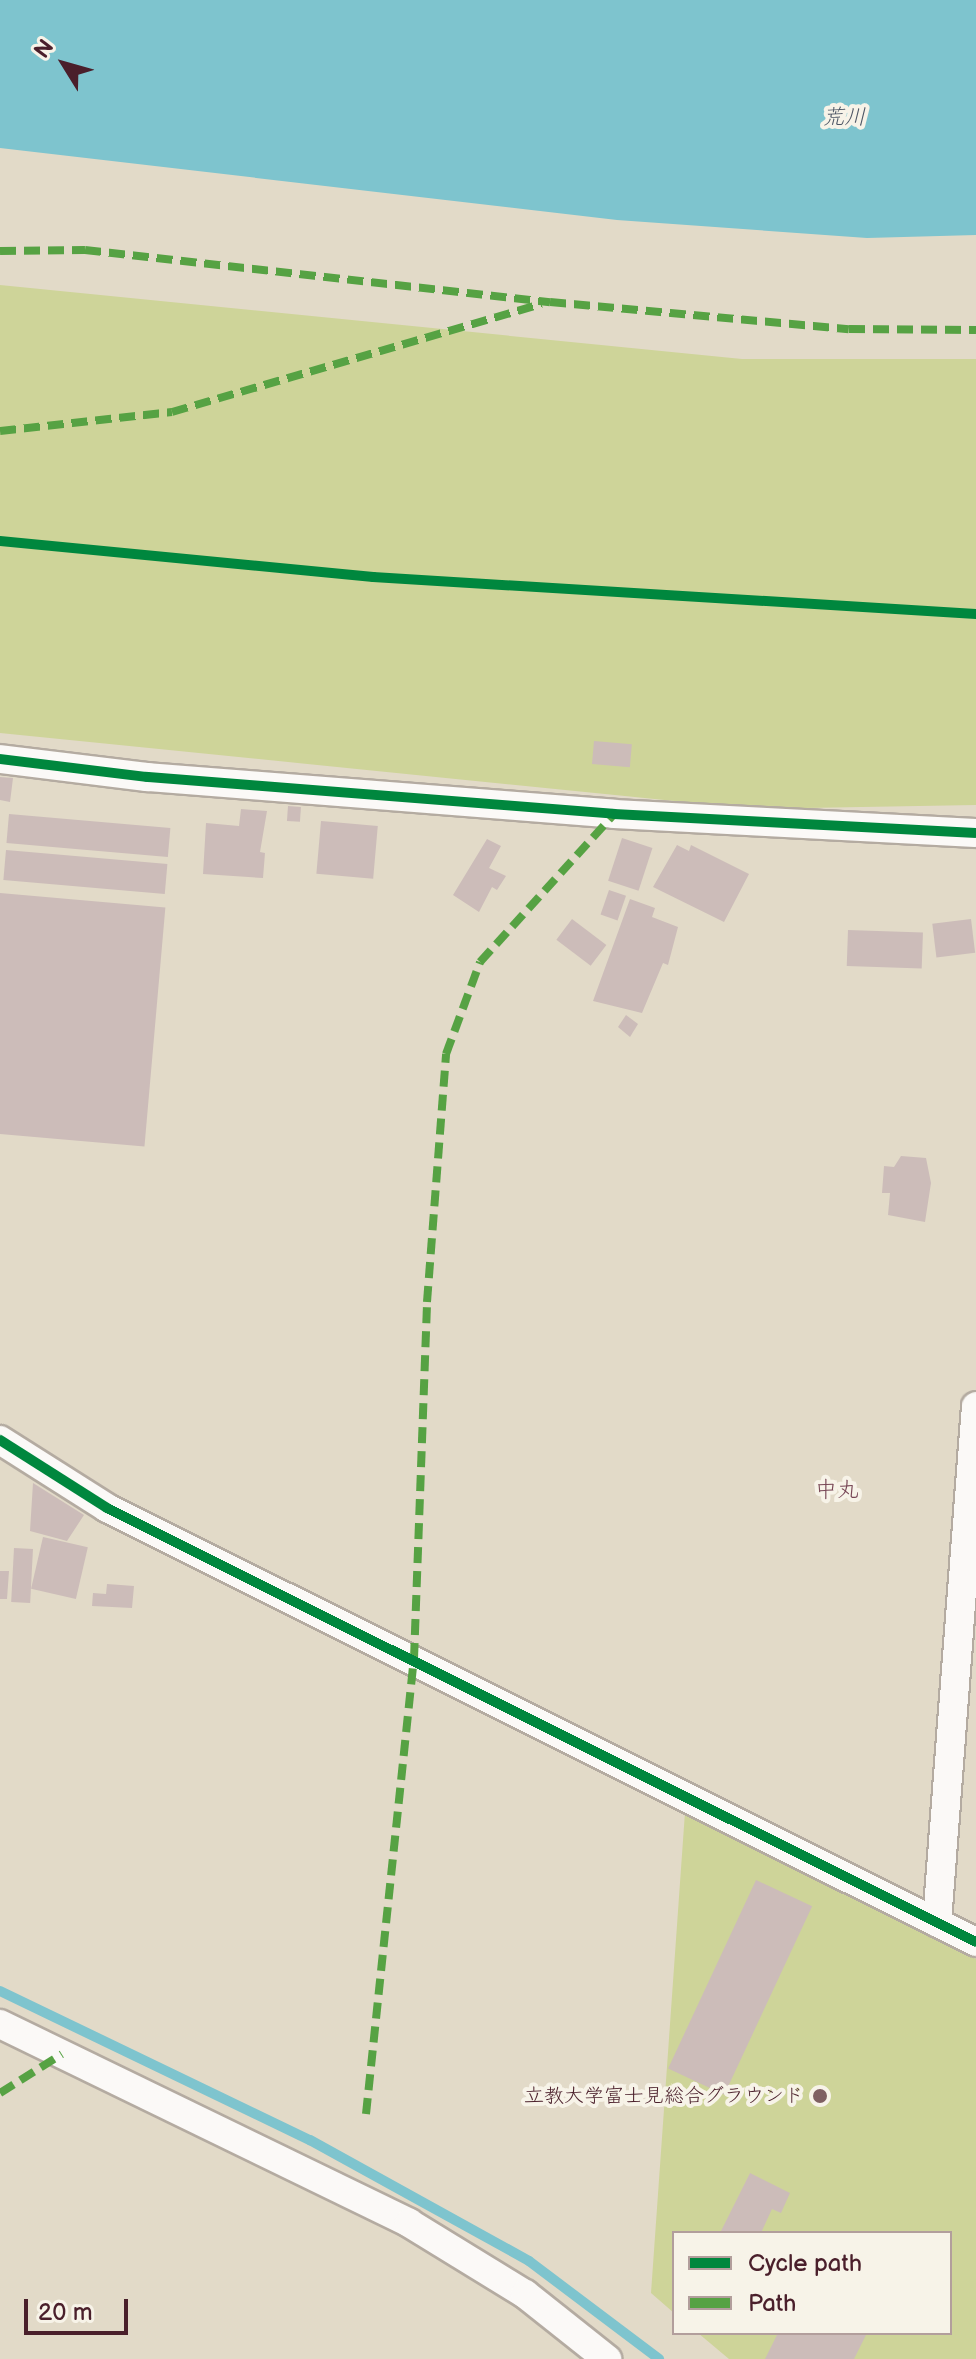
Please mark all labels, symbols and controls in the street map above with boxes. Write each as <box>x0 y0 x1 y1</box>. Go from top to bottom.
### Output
north arrow <box>24 24 104 104</box>
text: N <box>29 35 60 64</box>
water label: 荒川 <box>822 105 866 131</box>
district label: 中丸 <box>815 1478 859 1504</box>
place label: 立教大学富士見総合グラウンド <box>524 2084 804 2108</box>
marker: 立教大学富士見総合グラウンド <box>811 2087 829 2105</box>
legend <box>672 2231 952 2335</box>
text: Cycle path <box>748 2249 862 2278</box>
scale bar <box>28 2283 132 2333</box>
text: Path <box>748 2289 796 2318</box>
text: 20 m <box>38 2298 93 2327</box>

